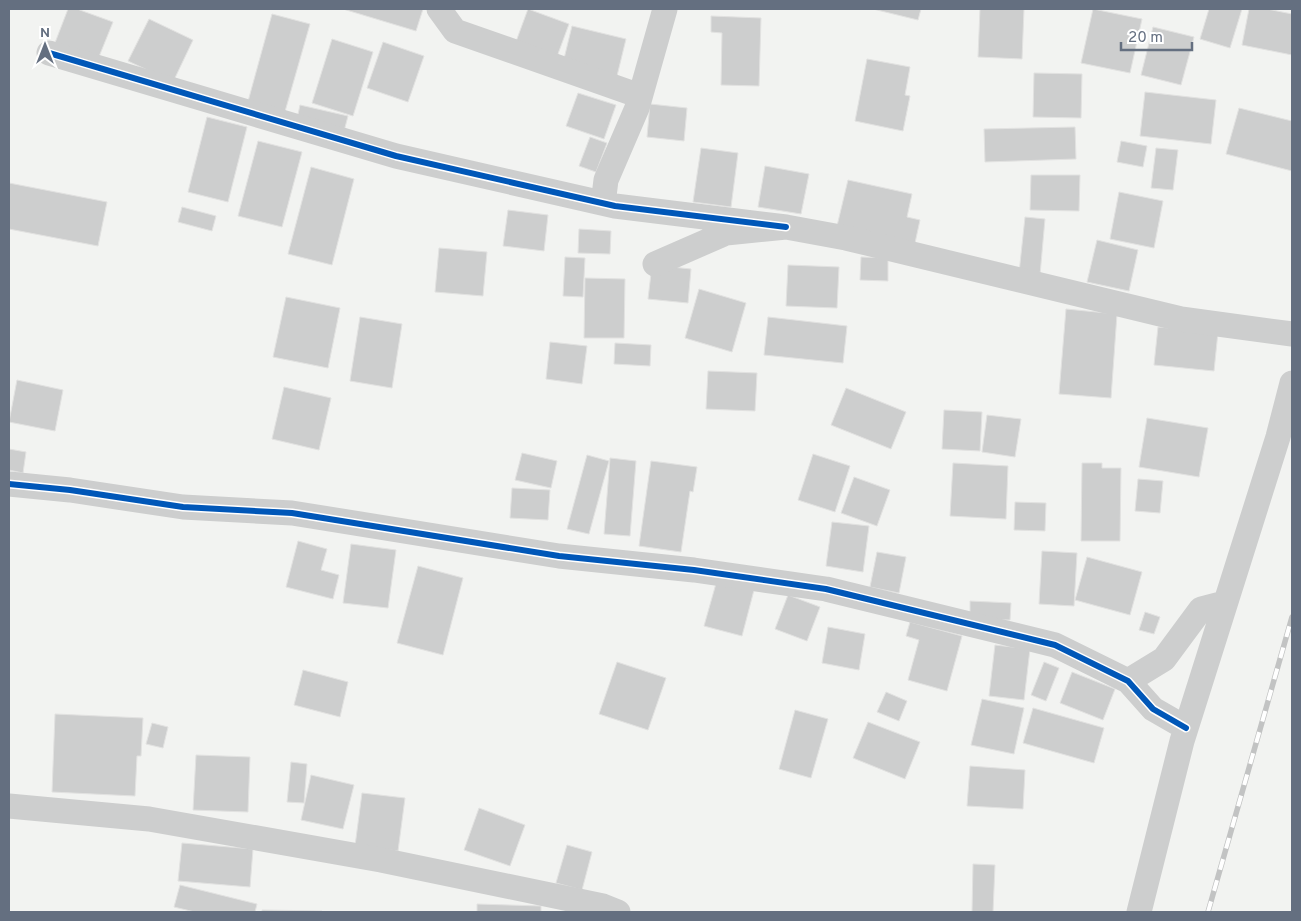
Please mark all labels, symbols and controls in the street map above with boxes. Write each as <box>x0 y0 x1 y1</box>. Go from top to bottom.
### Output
north arrow <box>20 20 70 70</box>
scale bar <box>1121 20 1192 52</box>
text: N <box>40 25 50 42</box>
text: 20 m <box>1128 29 1163 48</box>

